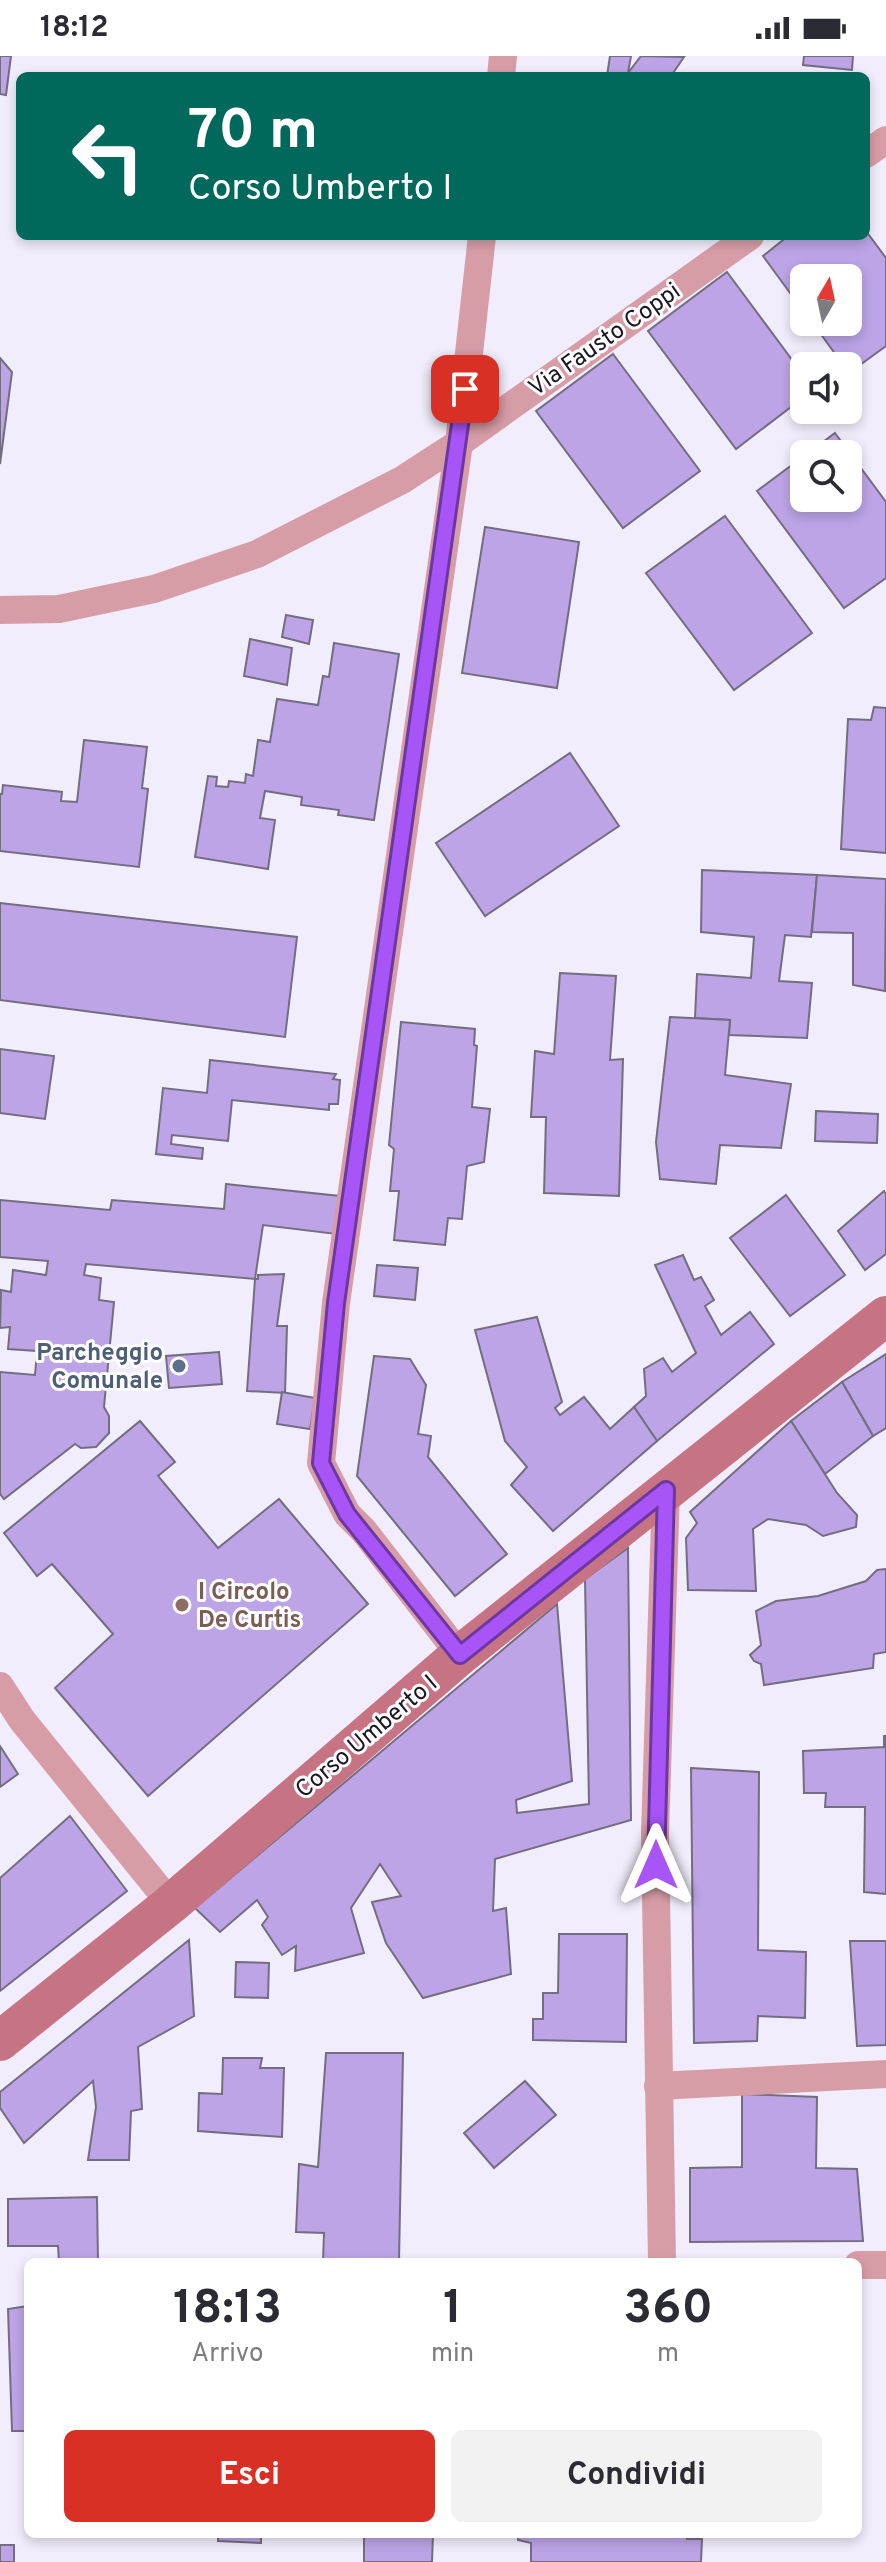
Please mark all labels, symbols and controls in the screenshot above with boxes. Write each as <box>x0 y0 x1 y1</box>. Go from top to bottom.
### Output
text: 18:12 <box>40 10 109 47</box>
text: 70 m <box>188 98 318 168</box>
icon: left <box>56 104 160 208</box>
text: Corso Umberto I <box>188 167 452 213</box>
north arrow <box>790 264 862 336</box>
map controls <box>790 264 862 512</box>
street label: Via Fausto Coppi <box>523 277 687 404</box>
button: sound <box>790 352 862 424</box>
pin <box>431 355 499 423</box>
icon: arrive <box>443 367 487 411</box>
button: search <box>790 440 862 512</box>
place label: Parcheggio Comunale <box>36 1339 163 1397</box>
marker: Parcheggio Comunale <box>170 1357 188 1375</box>
place label: I Circolo De Curtis <box>198 1578 301 1636</box>
marker: I Circolo De Curtis <box>173 1596 191 1614</box>
street label: Corso Umberto I <box>290 1669 444 1806</box>
position arrow <box>614 1823 698 1907</box>
text: 18:13 <box>173 2280 282 2340</box>
text: 1 <box>443 2280 462 2340</box>
text: 360 <box>623 2280 713 2340</box>
text: Arrivo <box>192 2338 263 2371</box>
text: min <box>431 2338 474 2371</box>
text: m <box>657 2338 679 2371</box>
button: Esci <box>64 2430 435 2522</box>
button: Condividi <box>451 2430 822 2522</box>

